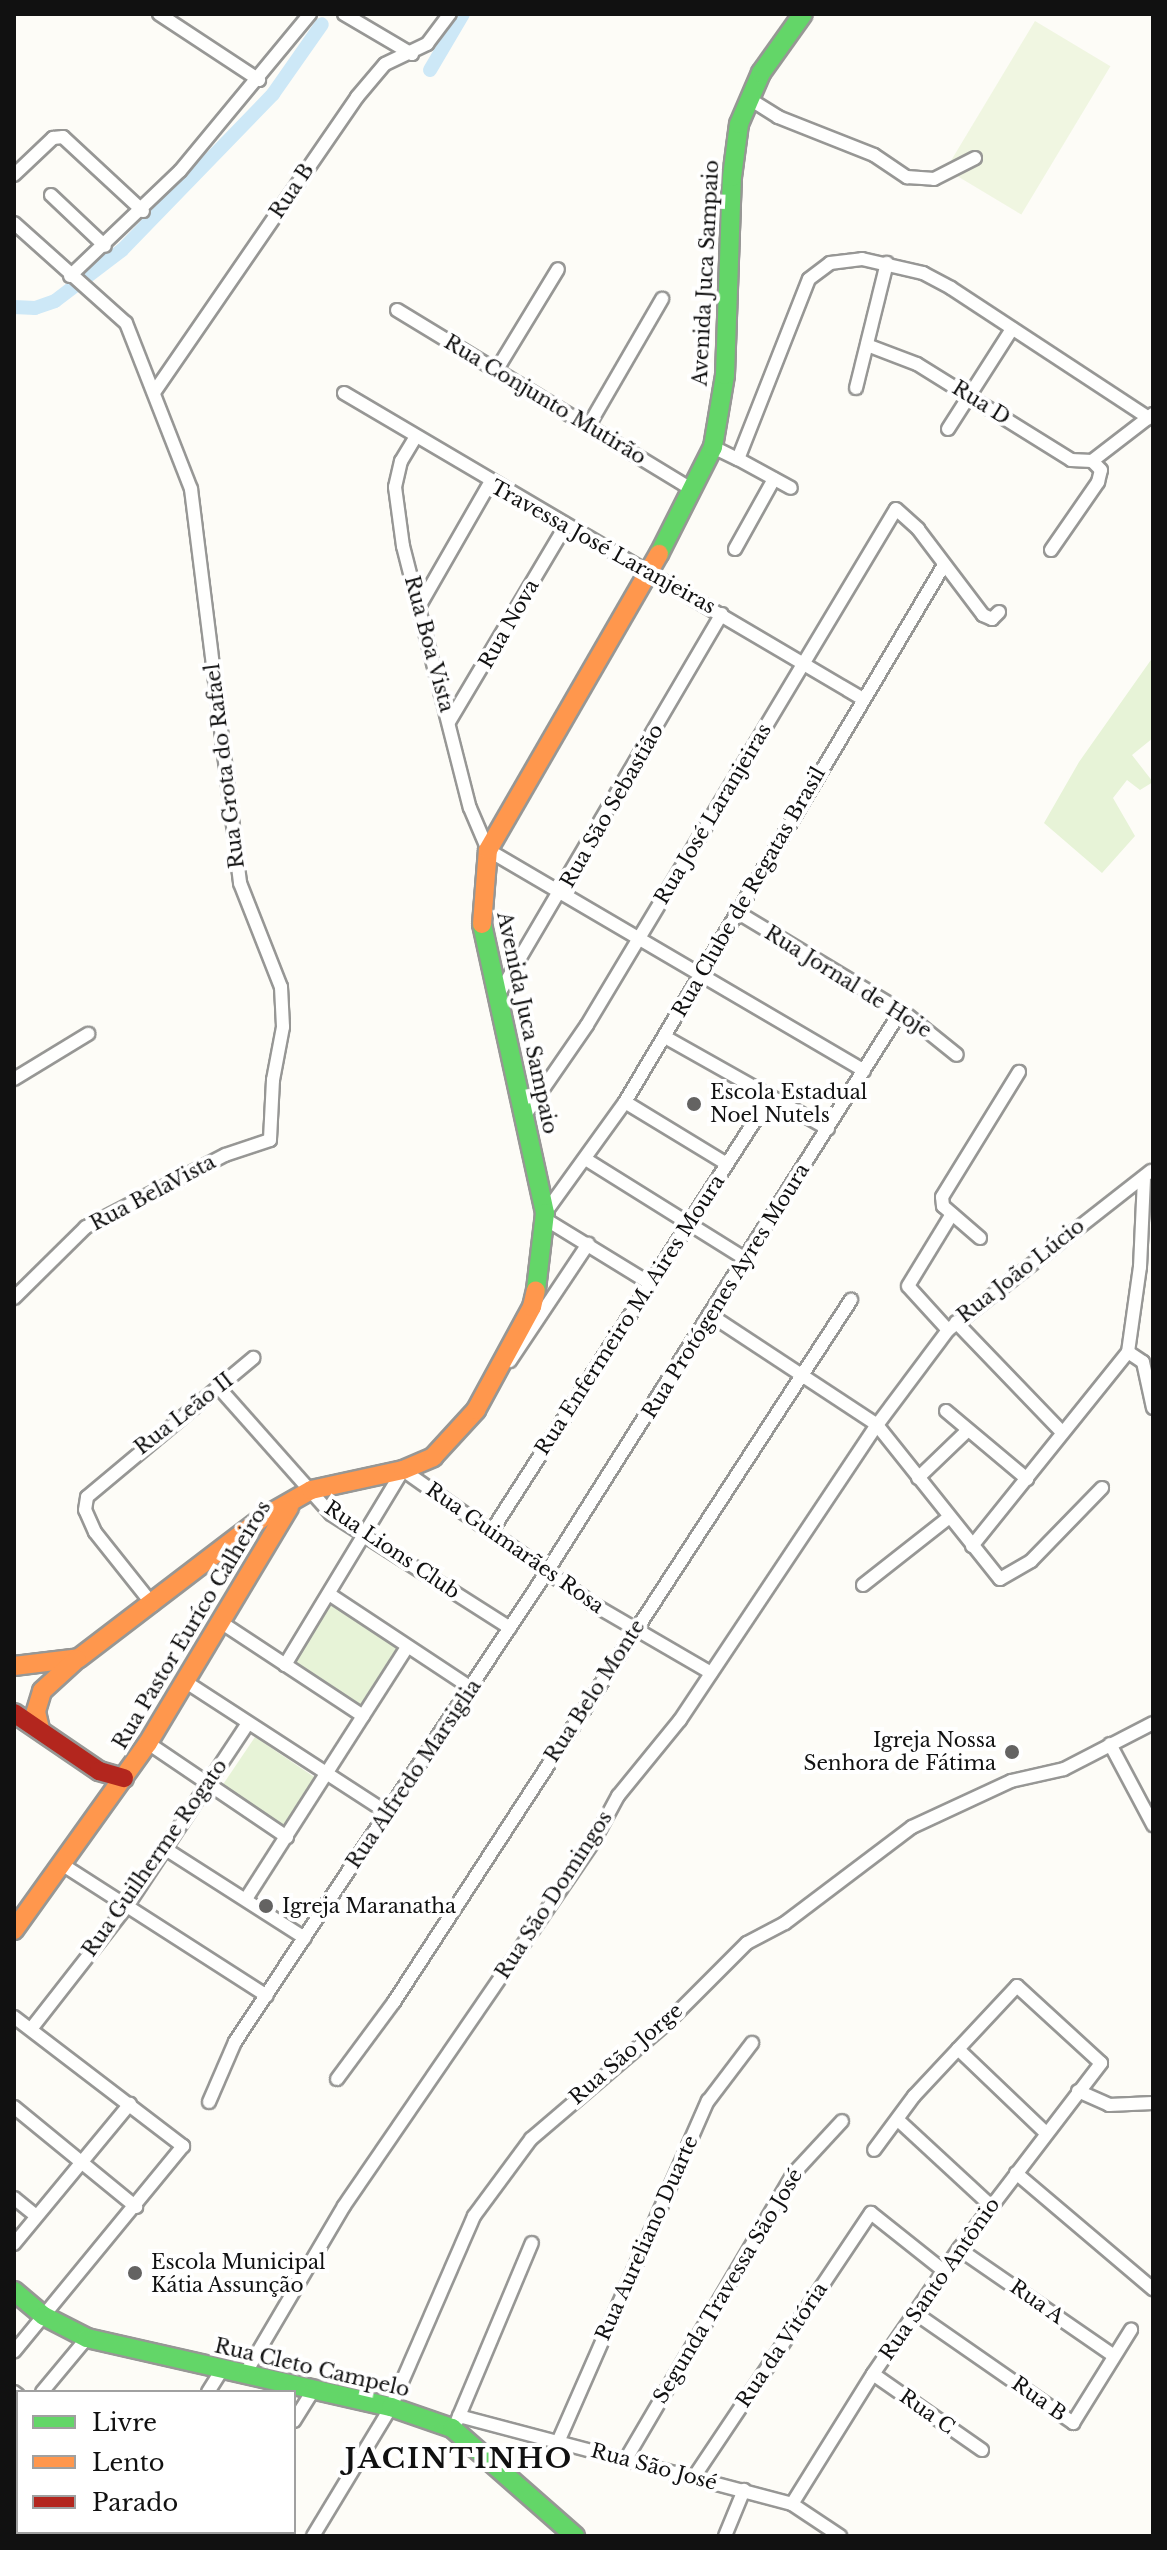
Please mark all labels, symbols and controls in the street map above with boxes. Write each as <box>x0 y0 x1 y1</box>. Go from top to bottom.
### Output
street label: Rua B <box>265 159 319 223</box>
street label: Avenida Juca Sampaio <box>688 159 724 387</box>
street label: Rua Conjunto Mutirão <box>440 330 650 470</box>
street label: Rua D <box>948 376 1014 430</box>
street label: Travessa José Laranjeiras <box>486 475 720 619</box>
street label: Rua Boa Vista <box>399 573 459 715</box>
street label: Rua Nova <box>474 575 544 673</box>
street label: Rua Grota do Rafael <box>201 662 249 870</box>
street label: Rua José Laranjeiras <box>649 719 777 909</box>
street label: Rua São Sebastião <box>555 720 669 892</box>
street label: Rua Clube de Regatas Brasil <box>667 763 831 1021</box>
street label: Avenida Juca Sampaio <box>492 910 562 1136</box>
street label: Rua Jornal de Hoje <box>760 921 936 1043</box>
place label: Escola Estadual Noel Nutels <box>710 1080 867 1127</box>
marker: Escola Estadual Noel Nutels <box>685 1095 703 1113</box>
street label: Rua BelaVista <box>86 1150 220 1236</box>
street label: Rua Protógenes Ayres Moura <box>637 1159 815 1423</box>
street label: Rua Enfermeiro M. Aires Moura <box>530 1170 730 1460</box>
street label: Rua João Lúcio <box>953 1214 1089 1328</box>
street label: Rua Leão II <box>130 1368 238 1460</box>
street label: Rua Guimarães Rosa <box>421 1477 609 1619</box>
street label: Rua Pastor Euríco Calheiros <box>108 1496 276 1754</box>
street label: Rua Lions Club <box>320 1496 464 1604</box>
street label: Rua Belo Monte <box>540 1615 650 1767</box>
street label: Rua Alfredo Marsiglia <box>341 1674 487 1874</box>
place label: Igreja Nossa Senhora de Fátima <box>803 1728 996 1775</box>
marker: Igreja Nossa Senhora de Fátima <box>1003 1743 1021 1761</box>
street label: Rua Guilherme Rogato <box>78 1755 232 1961</box>
street label: Rua São Domingos <box>491 1806 617 1984</box>
place label: Igreja Maranatha <box>282 1894 456 1918</box>
marker: Igreja Maranatha <box>257 1897 275 1915</box>
street label: Rua São Jorge <box>565 1998 687 2110</box>
street label: Rua Aureliano Duarte <box>591 2131 703 2345</box>
street label: Segunda Travessa São José <box>648 2164 808 2408</box>
street label: Rua Santo Antônio <box>875 2193 1005 2365</box>
place label: Escola Municipal Kátia Assunção <box>151 2250 326 2297</box>
marker: Escola Municipal Kátia Assunção <box>126 2264 144 2282</box>
street label: Rua A <box>1005 2275 1069 2329</box>
street label: Rua da Vitória <box>731 2277 833 2413</box>
street label: Rua Cleto Campelo <box>212 2334 412 2402</box>
street label: Rua B <box>1007 2372 1071 2426</box>
street label: Rua C <box>895 2384 959 2440</box>
legend <box>16 2390 296 2534</box>
text: Livre <box>92 2408 157 2437</box>
street label: Rua São José <box>588 2439 720 2495</box>
district label: JACINTINHO <box>345 2442 573 2476</box>
text: Lento <box>92 2448 165 2477</box>
text: Parado <box>92 2488 178 2517</box>

